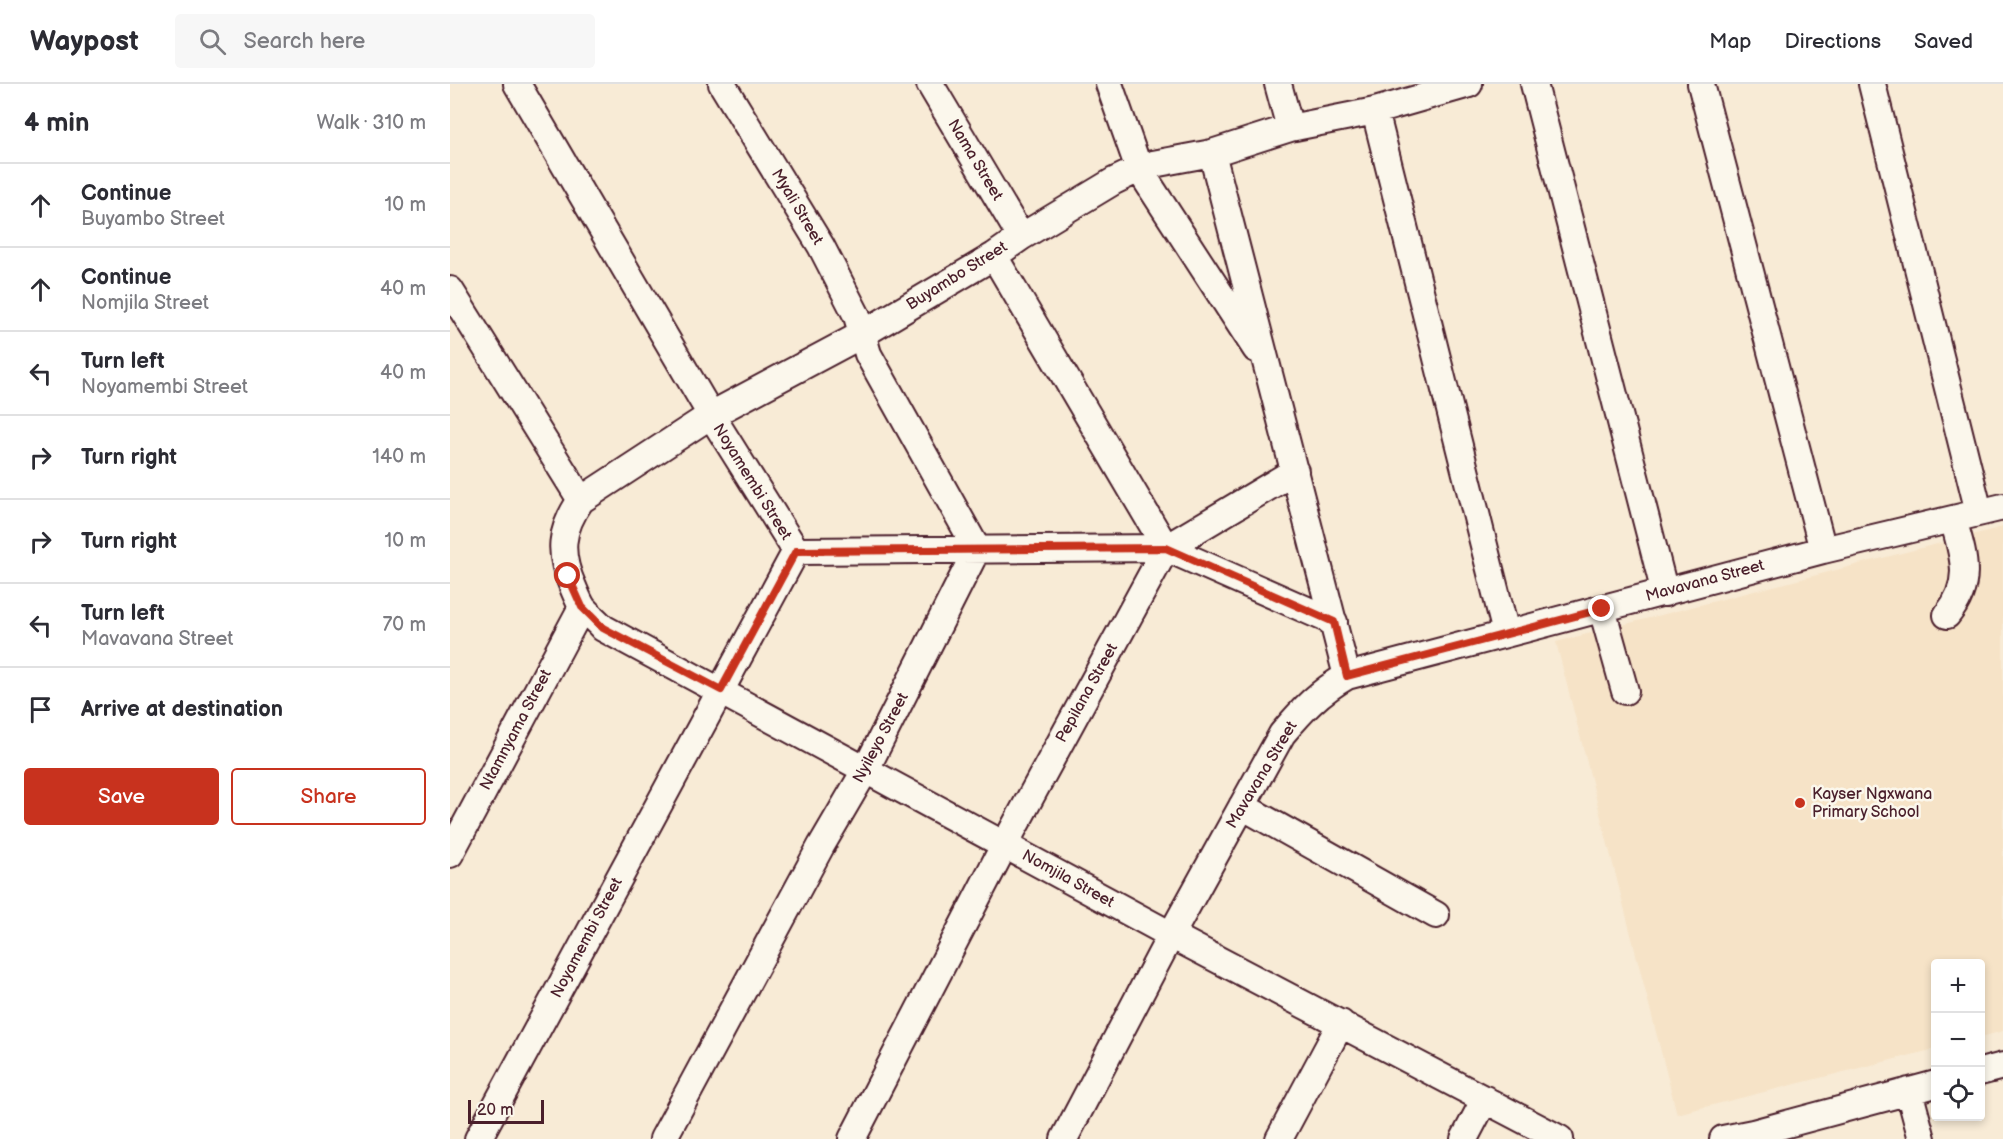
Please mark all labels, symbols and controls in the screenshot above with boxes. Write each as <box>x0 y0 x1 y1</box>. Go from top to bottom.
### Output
search box <box>175 14 595 68</box>
text: Waypost <box>30 25 139 58</box>
icon: search <box>196 25 229 58</box>
text: Search here <box>244 28 365 55</box>
text: Map <box>1709 29 1752 54</box>
text: Directions <box>1785 29 1881 54</box>
text: Saved <box>1914 29 1973 54</box>
text: 4 min <box>24 108 89 139</box>
text: Walk · 310 m <box>317 111 426 135</box>
street label: Nama Street <box>943 116 1007 204</box>
street label: Myali Street <box>767 166 827 248</box>
text: Continue <box>81 180 171 207</box>
icon: ahead <box>24 189 57 222</box>
text: 10 m <box>385 193 426 217</box>
text: Buyambo Street <box>81 207 225 231</box>
street label: Buyambo Street <box>903 237 1011 315</box>
text: Continue <box>81 264 171 291</box>
icon: ahead <box>24 273 57 306</box>
text: 40 m <box>380 277 426 301</box>
text: Nomjila Street <box>81 291 209 315</box>
text: Turn left <box>81 348 165 375</box>
icon: left <box>24 357 57 390</box>
text: 40 m <box>380 361 426 385</box>
text: Noyamembi Street <box>81 375 248 399</box>
street label: Noyamembi Street <box>709 420 795 544</box>
icon: right <box>24 441 57 474</box>
text: Turn right <box>81 444 177 471</box>
text: 140 m <box>372 445 426 469</box>
icon: right <box>24 525 57 558</box>
text: Turn right <box>81 528 177 555</box>
text: 10 m <box>385 529 426 553</box>
street label: Mavavana Street <box>1644 556 1766 606</box>
route start <box>554 562 580 588</box>
route end <box>1588 595 1614 621</box>
text: Turn left <box>81 600 165 627</box>
icon: left <box>24 609 57 642</box>
text: 70 m <box>382 613 426 637</box>
text: Mavavana Street <box>81 627 234 651</box>
street label: Pepilana Street <box>1052 640 1122 746</box>
street label: Ntamnyama Street <box>476 666 556 794</box>
street label: Nyileyo Street <box>849 689 913 786</box>
icon: arrive <box>24 693 57 726</box>
text: Arrive at destination <box>81 696 283 723</box>
street label: Mavavana Street <box>1222 718 1302 832</box>
button: Save <box>24 768 219 825</box>
button: Share <box>231 768 426 825</box>
place label: Kayser Ngxwana Primary School <box>1812 785 1932 822</box>
marker: Kayser Ngxwana Primary School <box>1793 796 1807 810</box>
street label: Nomjila Street <box>1019 846 1117 912</box>
street label: Noyamembi Street <box>547 875 627 1001</box>
map controls <box>1931 959 1985 1121</box>
button: + <box>1931 959 1985 1013</box>
button: − <box>1931 1013 1985 1067</box>
button: locate <box>1931 1067 1985 1121</box>
scale bar <box>468 1097 544 1124</box>
text: 20 m <box>477 1101 513 1120</box>

